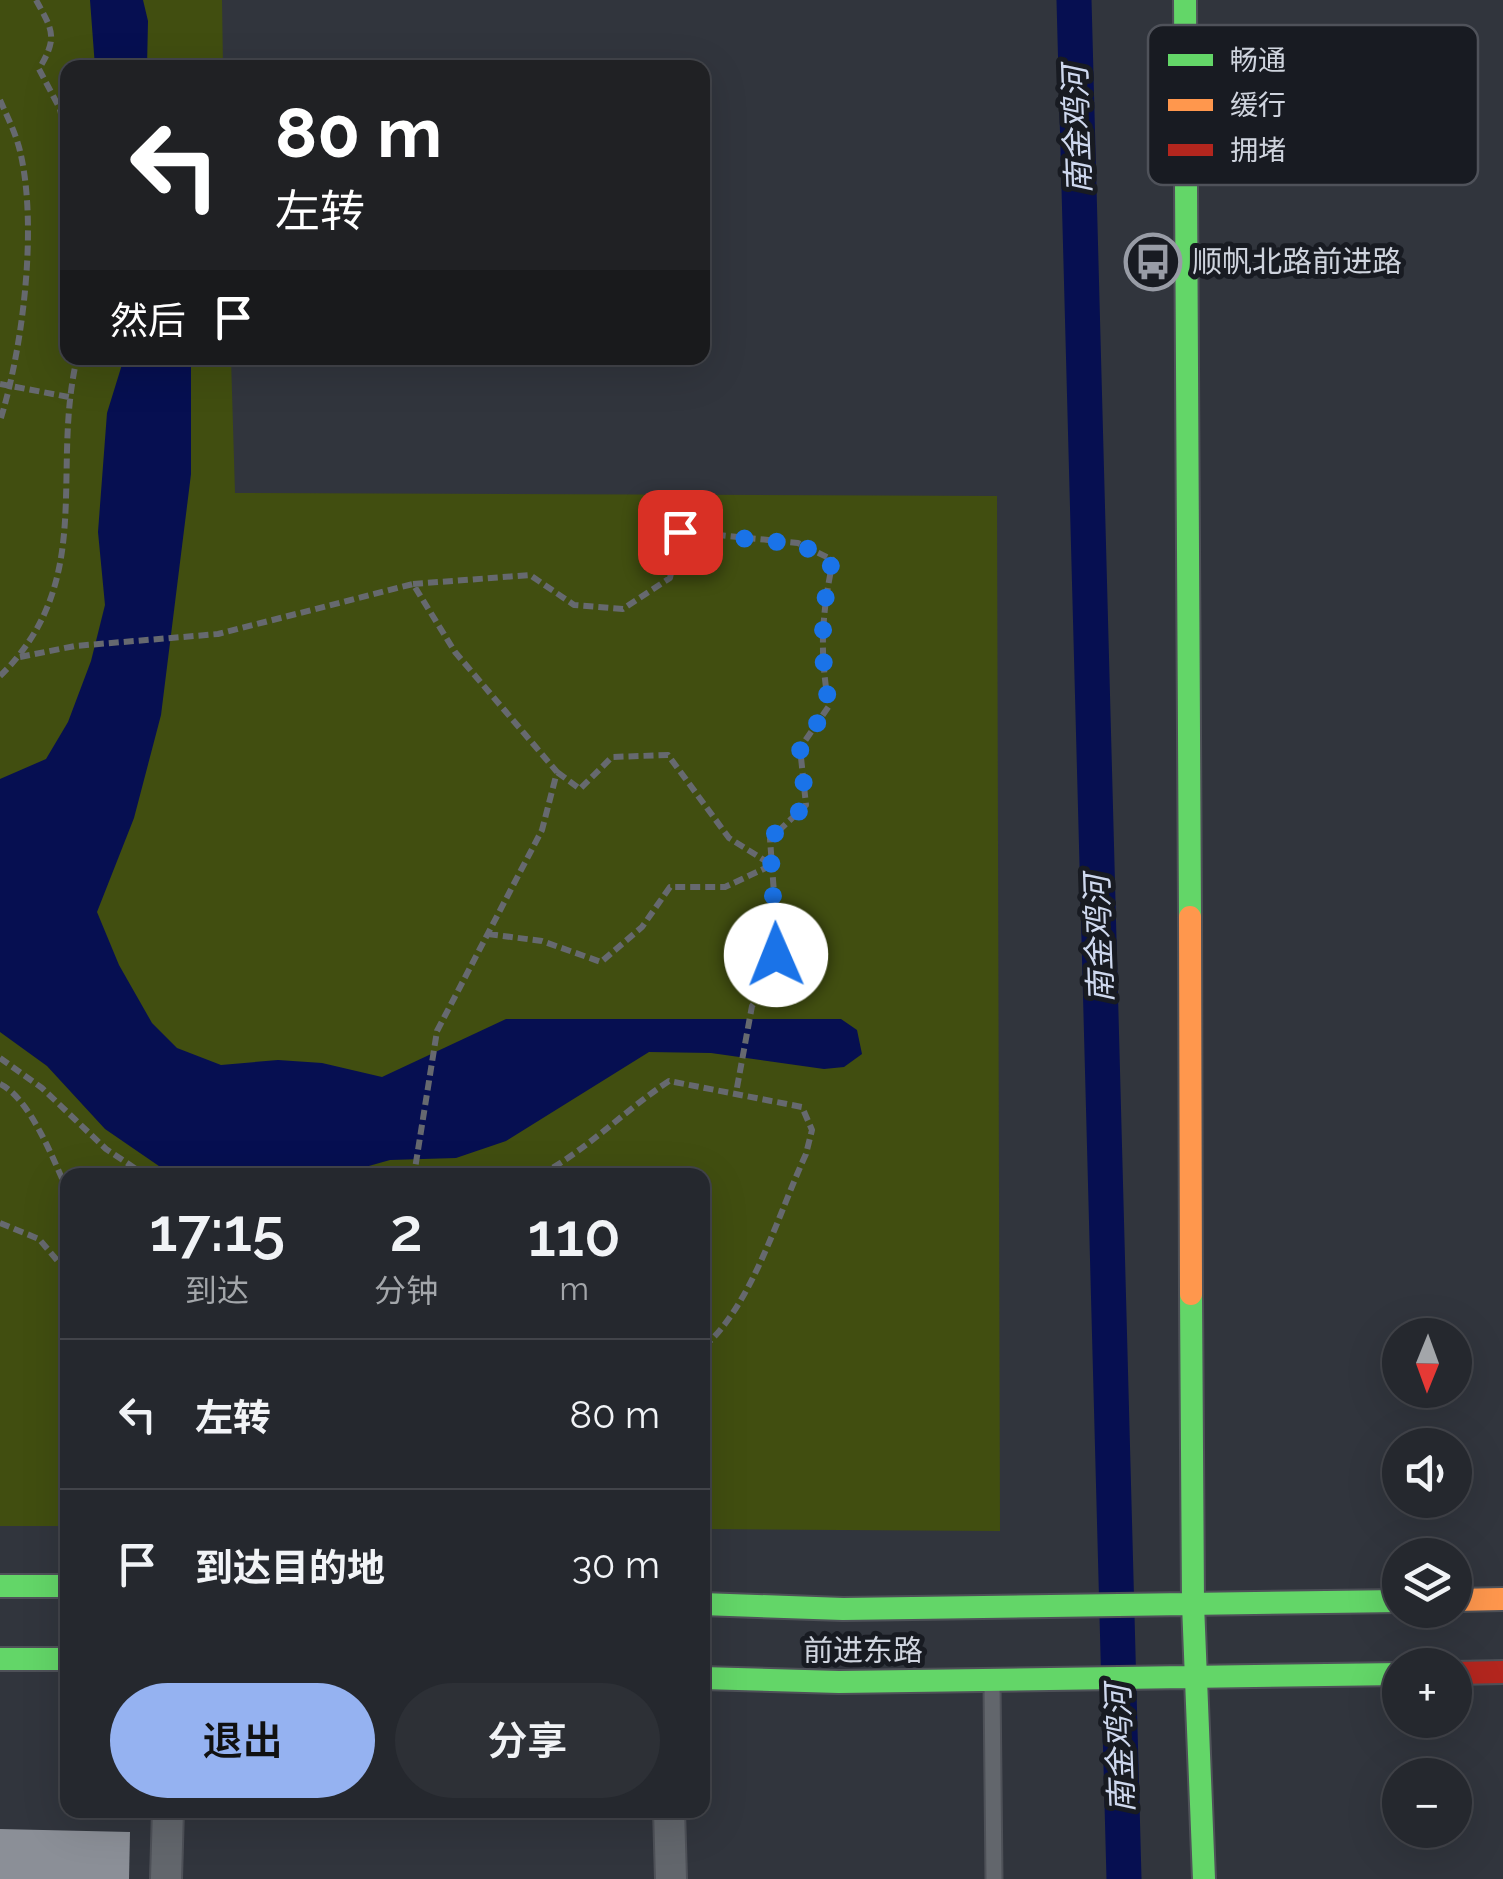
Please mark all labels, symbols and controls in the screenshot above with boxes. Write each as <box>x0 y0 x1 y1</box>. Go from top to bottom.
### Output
legend <box>1148 25 1478 185</box>
text: 畅通 <box>1230 44 1286 77</box>
water label: 南金鸡河 <box>1056 59 1097 195</box>
text: 缓行 <box>1230 89 1286 122</box>
text: 80 m <box>275 91 442 173</box>
icon: left <box>110 100 240 230</box>
text: 拥堵 <box>1230 134 1286 167</box>
text: 左转 <box>275 185 365 238</box>
bus stop icon: 顺帆北路前进路 <box>1123 232 1183 292</box>
place label: 顺帆北路前进路 <box>1192 244 1402 279</box>
icon: arrive <box>206 290 261 345</box>
text: 然后 <box>110 298 186 343</box>
pin <box>638 490 723 575</box>
icon: arrive <box>653 505 708 560</box>
water label: 南金鸡河 <box>1078 868 1119 1004</box>
position arrow <box>724 903 828 1007</box>
text: 17:15 <box>149 1195 285 1265</box>
text: 2 <box>390 1195 423 1265</box>
text: 110 <box>527 1200 621 1270</box>
text: m <box>559 1270 589 1307</box>
text: 到达 <box>185 1272 249 1309</box>
text: 分钟 <box>374 1272 438 1309</box>
north arrow <box>1382 1318 1472 1408</box>
map controls <box>1382 1318 1472 1848</box>
icon: left <box>110 1387 165 1442</box>
text: 80 m <box>570 1392 660 1437</box>
text: 左转 <box>195 1395 271 1440</box>
button: sound <box>1382 1428 1472 1518</box>
icon: arrive <box>110 1537 165 1592</box>
button: layers <box>1382 1538 1472 1628</box>
text: 30 m <box>572 1542 660 1587</box>
text: 到达目的地 <box>195 1545 385 1590</box>
street label: 前进东路 <box>803 1633 923 1668</box>
button: + <box>1382 1648 1472 1738</box>
water label: 南金鸡河 <box>1099 1678 1140 1814</box>
button: 退出 <box>110 1683 375 1798</box>
button: 分享 <box>395 1683 660 1798</box>
button: − <box>1382 1758 1472 1848</box>

